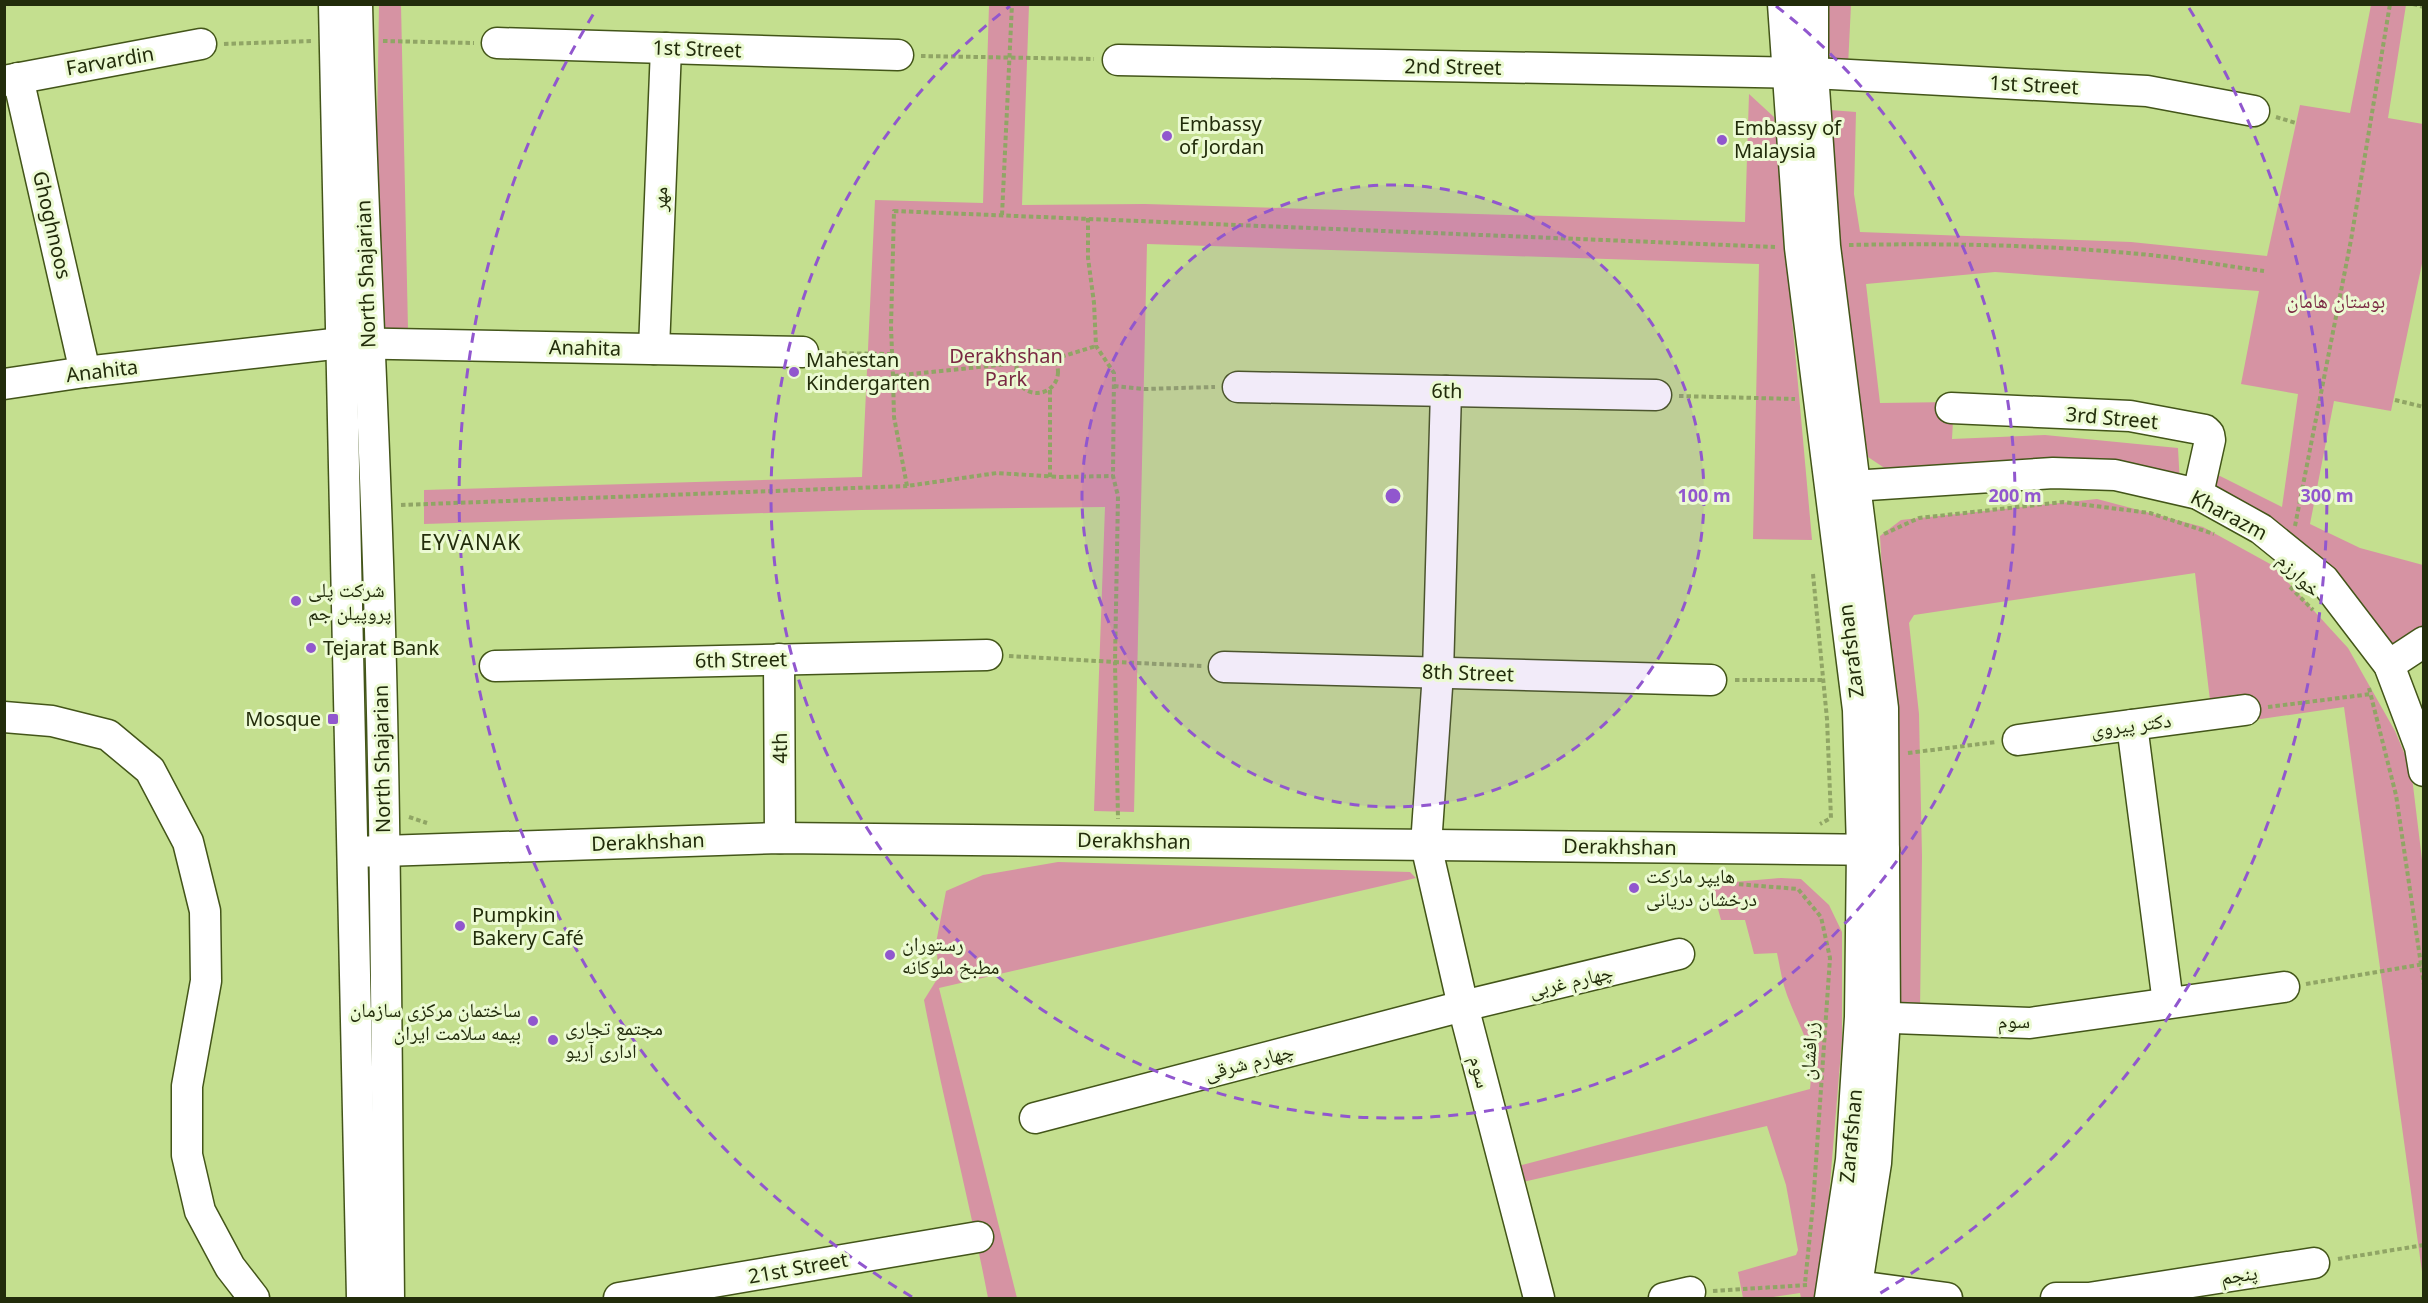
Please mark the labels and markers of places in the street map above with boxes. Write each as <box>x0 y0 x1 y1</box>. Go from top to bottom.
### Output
place label: Embassy of Jordan <box>1179 110 1264 160</box>
place label: Embassy of Malaysia <box>1734 114 1842 164</box>
marker: Embassy of Jordan <box>1160 129 1174 143</box>
marker: Embassy of Malaysia <box>1715 133 1729 147</box>
place label: Mahestan Kindergarten <box>806 346 930 396</box>
marker: Mahestan Kindergarten <box>787 365 801 379</box>
centre of rings <box>1383 486 1403 506</box>
place label: شرکت پلی پروپیلن جم <box>308 576 392 627</box>
marker: شرکت پلی پروپیلن جم <box>289 594 303 608</box>
place label: Tejarat Bank <box>323 634 439 661</box>
marker: Tejarat Bank <box>304 641 318 655</box>
place label: Mosque <box>245 705 321 732</box>
marker: Mosque <box>326 712 340 726</box>
place label: هایپر مارکت درخشان دریانی <box>1646 862 1757 912</box>
marker: هایپر مارکت درخشان دریانی <box>1627 881 1641 895</box>
place label: Pumpkin Bakery Café <box>472 901 584 951</box>
marker: Pumpkin Bakery Café <box>453 919 467 933</box>
place label: رستوران مطبخ ملوکانه <box>902 930 999 980</box>
marker: رستوران مطبخ ملوکانه <box>883 948 897 962</box>
place label: ساختمان مرکزی سازمان بیمه سلامت ایران <box>350 996 521 1046</box>
marker: ساختمان مرکزی سازمان بیمه سلامت ایران <box>526 1014 540 1028</box>
place label: مجتمع تجاری اداری آريو <box>565 1014 663 1064</box>
marker: مجتمع تجاری اداری آريو <box>546 1033 560 1047</box>

